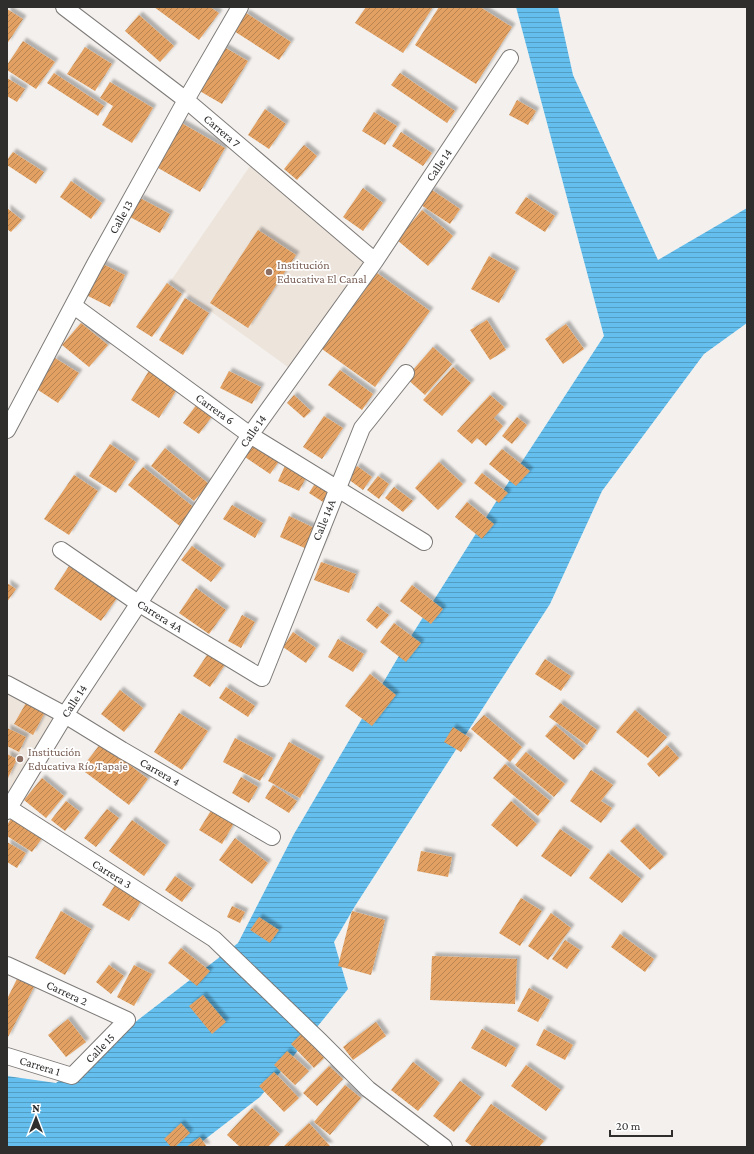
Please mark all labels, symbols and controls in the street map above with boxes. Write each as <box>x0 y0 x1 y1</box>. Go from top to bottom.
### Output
street label: Carrera 7 <box>201 112 244 151</box>
street label: Calle 14 <box>423 146 455 184</box>
street label: Calle 13 <box>106 198 136 236</box>
place label: Institución Educativa El Canal <box>277 258 367 286</box>
marker: Institución Educativa El Canal <box>264 267 274 277</box>
street label: Carrera 6 <box>193 390 237 428</box>
street label: Calle 14 <box>237 412 269 450</box>
street label: Calle 14A <box>309 497 339 543</box>
street label: Carrera 4A <box>135 597 185 636</box>
street label: Calle 14 <box>58 682 90 720</box>
place label: Institución Educativa Río Tapaje <box>28 745 128 773</box>
marker: Institución Educativa Río Tapaje <box>15 754 25 764</box>
street label: Carrera 4 <box>137 755 183 789</box>
street label: Carrera 3 <box>90 856 134 892</box>
street label: Carrera 2 <box>44 977 90 1009</box>
street label: Calle 15 <box>82 1030 118 1066</box>
street label: Carrera 1 <box>18 1053 62 1079</box>
north arrow <box>16 1098 56 1138</box>
text: N <box>32 1102 40 1114</box>
scale bar <box>610 1112 672 1138</box>
text: 20 m <box>616 1119 641 1133</box>

